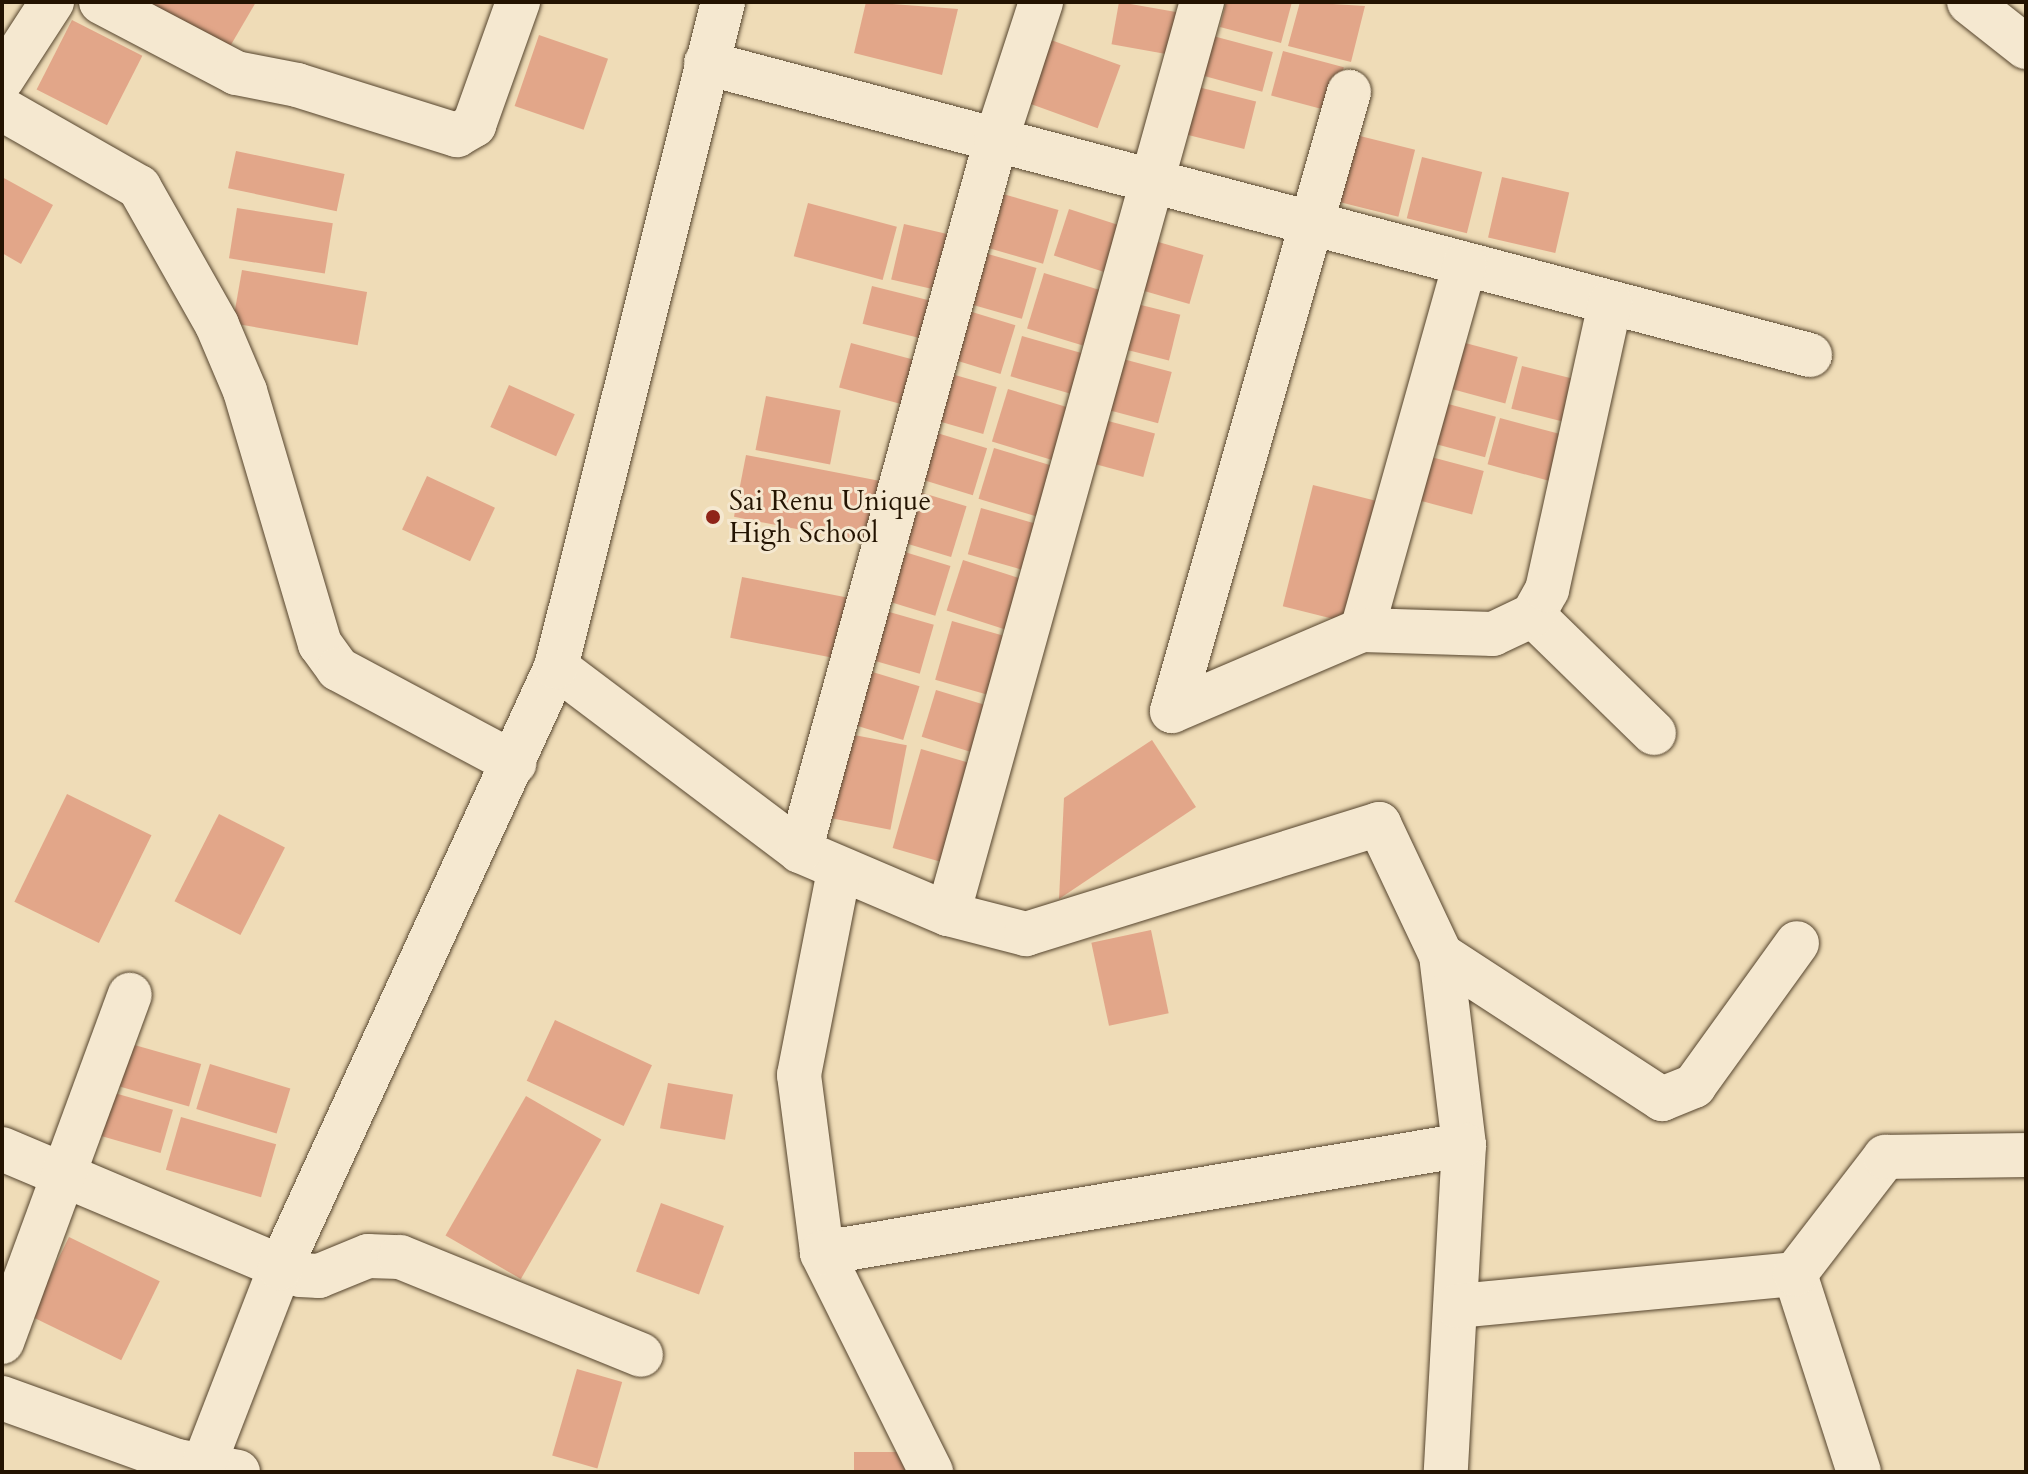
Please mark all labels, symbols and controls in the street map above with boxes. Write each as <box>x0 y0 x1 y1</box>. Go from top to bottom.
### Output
place label: Sai Renu Unique High School <box>729 484 931 550</box>
marker: Sai Renu Unique High School <box>704 508 722 526</box>

